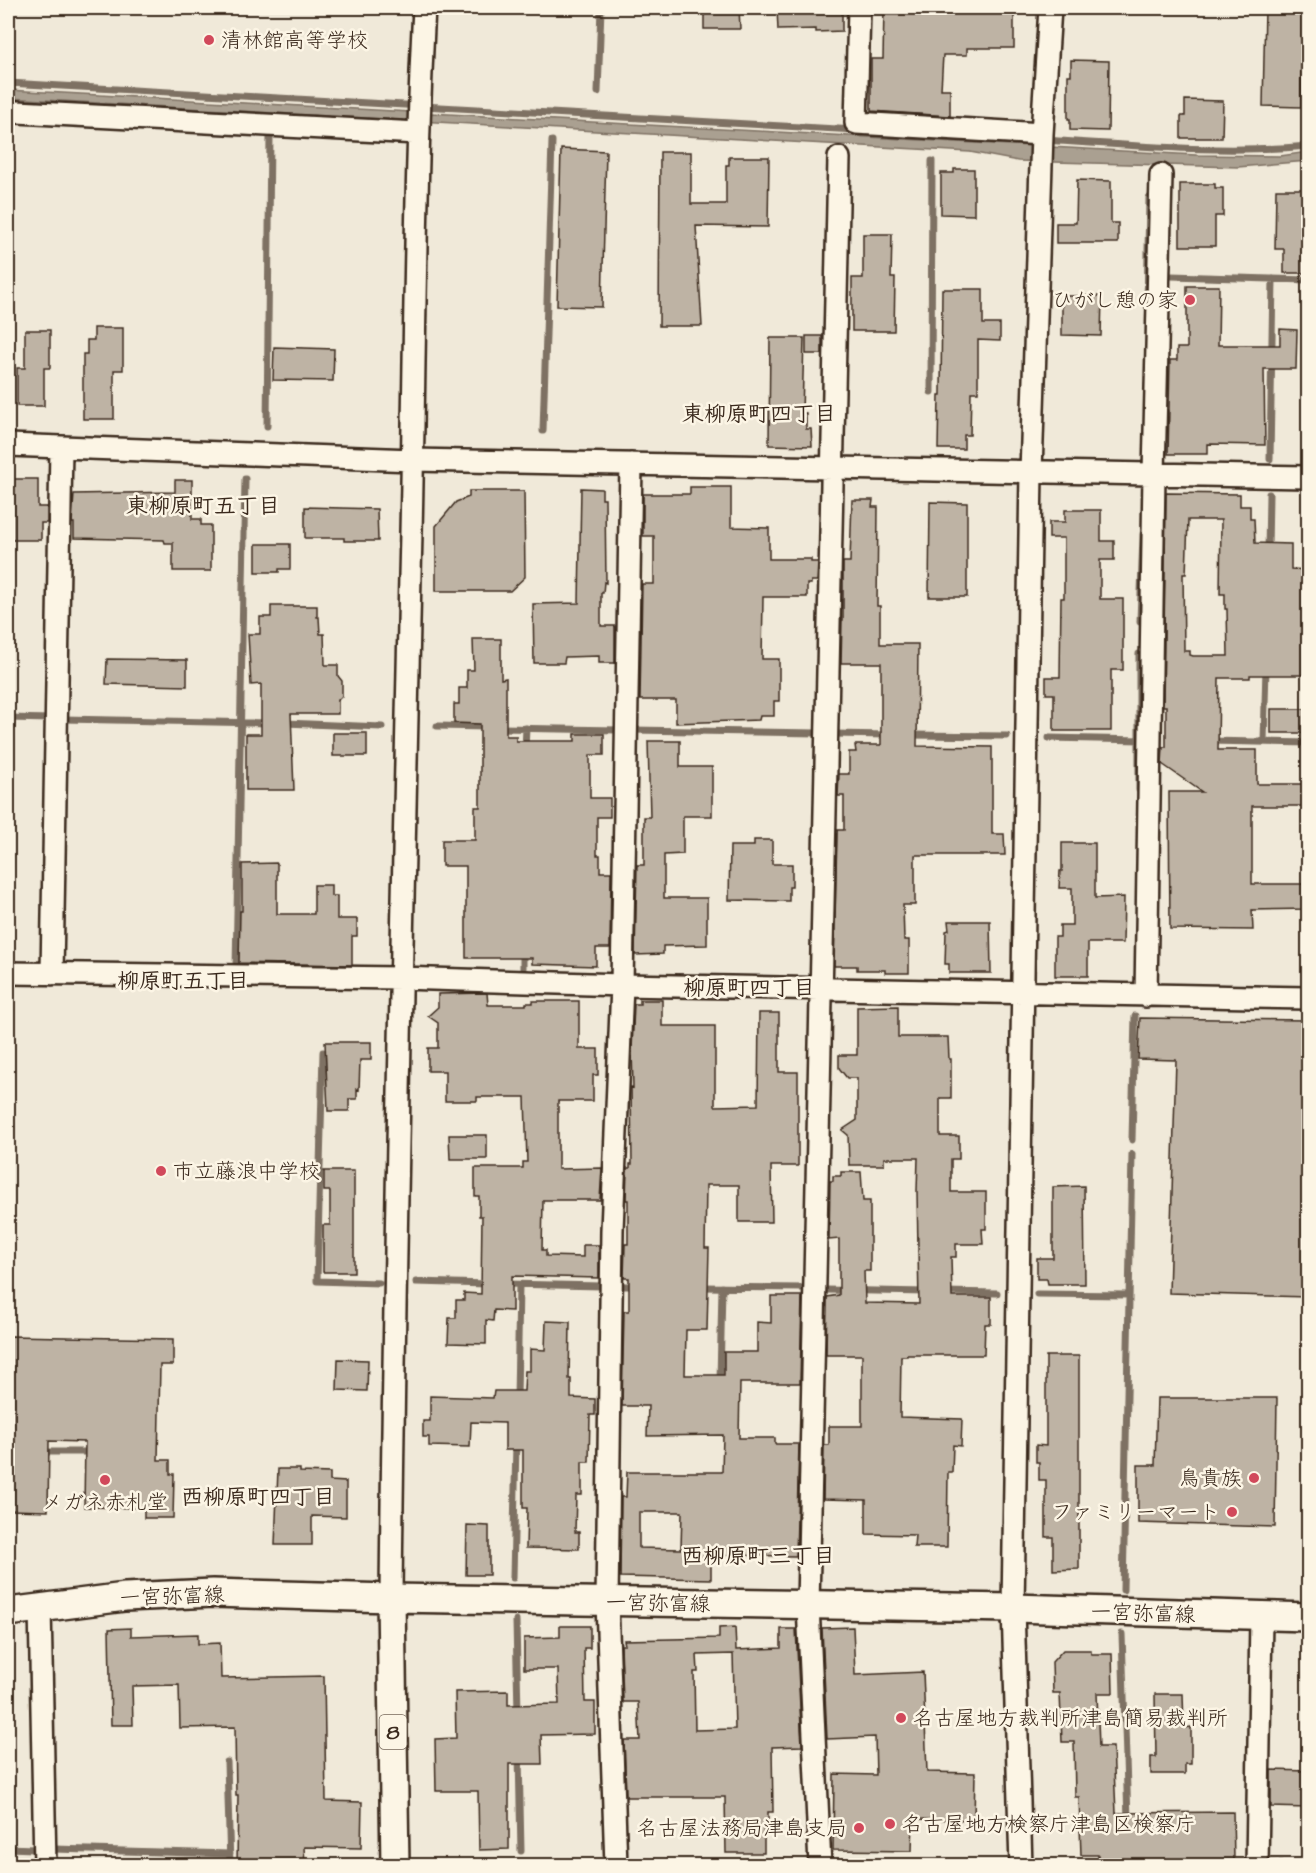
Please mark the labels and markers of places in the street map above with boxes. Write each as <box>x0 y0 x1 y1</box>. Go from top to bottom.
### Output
place label: 清林館高等学校 <box>221 26 368 55</box>
marker: 清林館高等学校 <box>202 33 216 47</box>
place label: ひがし憩の家 <box>1052 286 1178 315</box>
marker: ひがし憩の家 <box>1183 293 1197 307</box>
place label: 市立藤浪中学校 <box>173 1157 320 1186</box>
marker: 市立藤浪中学校 <box>154 1164 168 1178</box>
place label: 鳥貴族 <box>1179 1464 1242 1493</box>
marker: 鳥貴族 <box>1247 1471 1261 1485</box>
marker: メガネ赤札堂 <box>98 1473 112 1487</box>
place label: メガネ赤札堂 <box>42 1488 168 1517</box>
place label: ファミリーマート <box>1052 1498 1220 1527</box>
marker: ファミリーマート <box>1225 1505 1239 1519</box>
place label: 名古屋地方裁判所津島簡易裁判所 <box>913 1704 1228 1733</box>
marker: 名古屋地方裁判所津島簡易裁判所 <box>894 1711 908 1725</box>
place label: 名古屋地方検察庁津島区検察庁 <box>902 1810 1196 1839</box>
place label: 名古屋法務局津島支局 <box>637 1814 847 1843</box>
marker: 名古屋地方検察庁津島区検察庁 <box>883 1817 897 1831</box>
marker: 名古屋法務局津島支局 <box>852 1821 866 1835</box>

